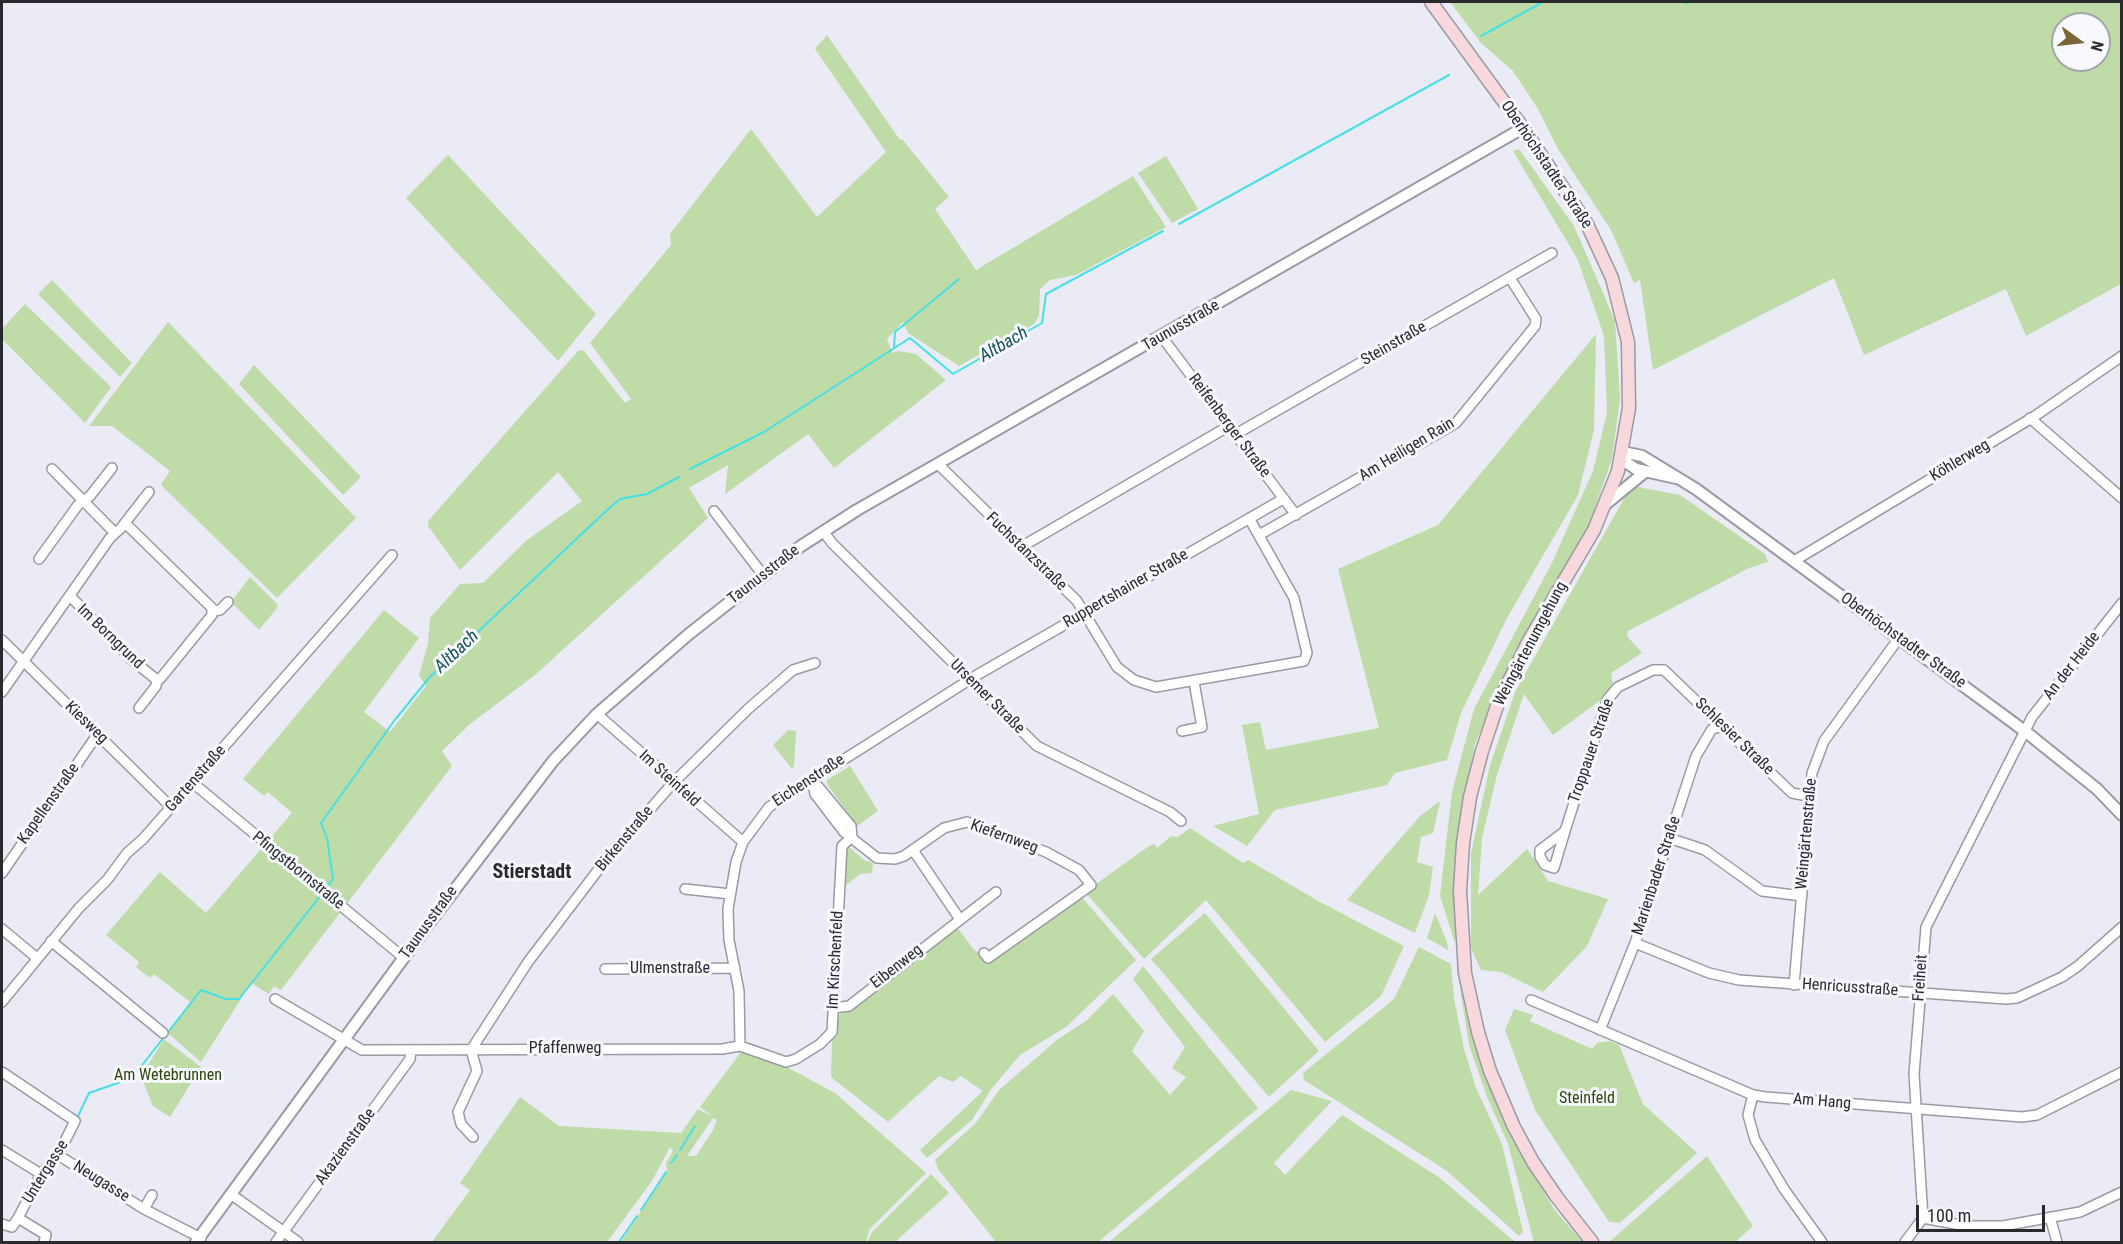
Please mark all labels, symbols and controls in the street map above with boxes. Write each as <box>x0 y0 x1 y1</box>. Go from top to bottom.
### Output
north arrow <box>2051 12 2111 72</box>
text: N <box>2086 39 2107 53</box>
street label: Oberhöchstadter Straße <box>1496 97 1596 233</box>
street label: Taunusstraße <box>1139 296 1223 356</box>
street label: Steinstraße <box>1358 318 1430 370</box>
water label: Altbach <box>976 322 1032 368</box>
street label: Reifenberger Straße <box>1184 370 1274 482</box>
street label: Am Heiligen Rain <box>1356 414 1458 486</box>
street label: Köhlerweg <box>1927 436 1993 486</box>
street label: Fuchstanzstraße <box>982 509 1070 595</box>
street label: Taunusstraße <box>724 541 804 609</box>
street label: Ruppertshainer Straße <box>1060 545 1192 633</box>
street label: Weingärtenumgehung <box>1490 579 1572 709</box>
street label: Oberhöchstadter Straße <box>1837 589 1969 693</box>
street label: Im Borngrund <box>73 600 147 674</box>
water label: Altbach <box>430 626 484 678</box>
street label: An der Heide <box>2039 628 2105 704</box>
street label: Ursemer Straße <box>946 656 1028 738</box>
street label: Schlesier Straße <box>1690 694 1778 780</box>
street label: Troppauer Straße <box>1565 696 1619 806</box>
street label: Kiesweg <box>60 698 112 748</box>
street label: Gartenstraße <box>162 742 230 816</box>
street label: Im Steinfeld <box>634 747 704 811</box>
street label: Eichenstraße <box>769 751 849 811</box>
street label: Kapellenstraße <box>14 760 84 848</box>
street label: Weingärtenstraße <box>1793 777 1821 891</box>
street label: Birkenstraße <box>592 802 658 876</box>
street label: Marienbader Straße <box>1629 814 1685 938</box>
street label: Kiefernweg <box>968 816 1040 858</box>
street label: Pfingstbornstraße <box>248 828 348 914</box>
district label: Stierstadt <box>493 861 571 885</box>
street label: Taunusstraße <box>396 883 462 963</box>
street label: Im Kirschenfeld <box>824 910 848 1010</box>
street label: Eibenweg <box>867 941 927 993</box>
street label: Freiheit <box>1910 954 1932 1002</box>
street label: Ulmenstraße <box>630 959 710 979</box>
street label: Henricusstraße <box>1801 975 1899 1001</box>
street label: Pfaffenweg <box>529 1039 601 1059</box>
park label: Am Wetebrunnen <box>114 1066 222 1086</box>
park label: Steinfeld <box>1559 1089 1615 1109</box>
street label: Am Hang <box>1792 1090 1852 1114</box>
street label: Akazienstraße <box>312 1105 380 1189</box>
street label: Untergasse <box>19 1137 73 1207</box>
street label: Neugasse <box>69 1157 133 1207</box>
scale bar <box>1919 1193 2048 1231</box>
text: 100 m <box>1927 1205 1971 1226</box>

